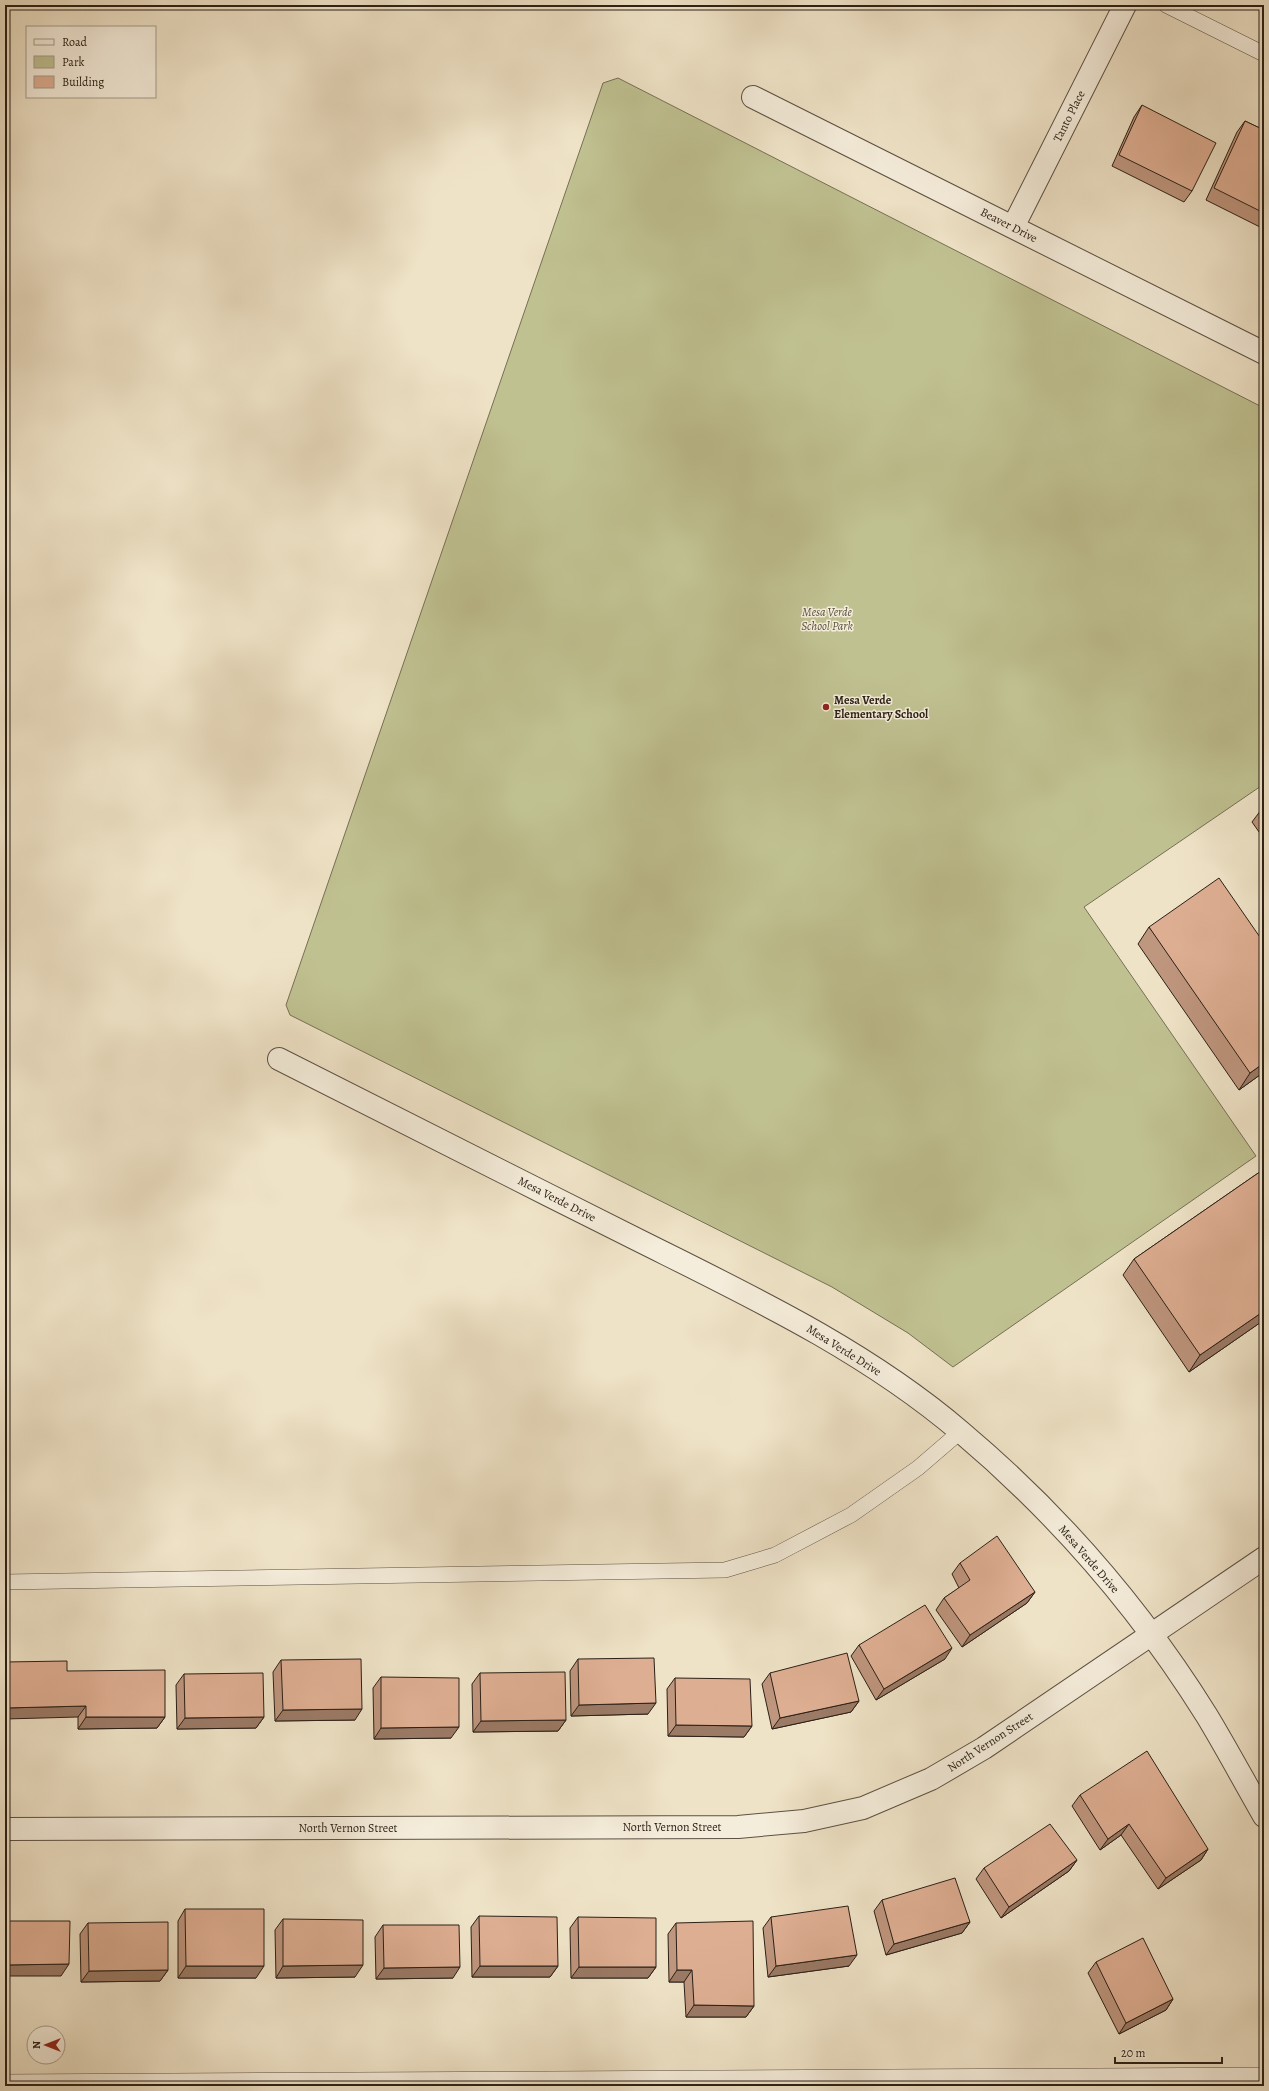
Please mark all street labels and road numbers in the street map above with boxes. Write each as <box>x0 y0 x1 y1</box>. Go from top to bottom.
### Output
street label: Tanto Place <box>1049 87 1089 145</box>
street label: Beaver Drive <box>978 204 1040 246</box>
street label: Mesa Verde Drive <box>515 1172 599 1226</box>
street label: Mesa Verde Drive <box>803 1321 885 1379</box>
street label: Mesa Verde Drive <box>1055 1521 1123 1597</box>
street label: North Vernon Street <box>944 1708 1036 1776</box>
street label: North Vernon Street <box>622 1819 722 1835</box>
street label: North Vernon Street <box>298 1820 398 1836</box>

